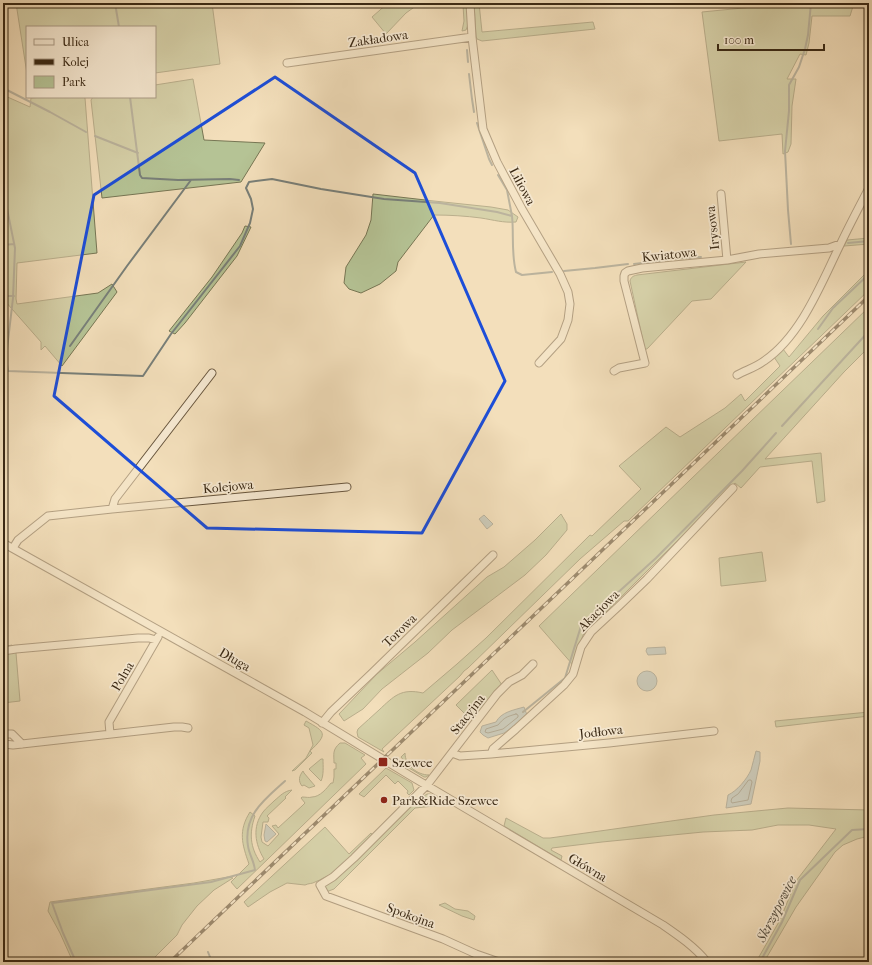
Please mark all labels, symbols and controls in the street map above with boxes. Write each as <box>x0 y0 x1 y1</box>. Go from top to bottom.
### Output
legend <box>26 26 156 98</box>
scale bar <box>718 26 824 52</box>
street label: Zakładowa <box>347 27 410 50</box>
text: 100 m <box>724 33 754 47</box>
text: Ulica <box>62 35 89 49</box>
text: Kolej <box>62 55 89 69</box>
text: Park <box>62 75 87 89</box>
street label: Liliowa <box>506 165 539 209</box>
street label: Irysowa <box>703 204 722 251</box>
street label: Kwiatowa <box>641 244 698 265</box>
street label: Kolejowa <box>202 477 255 496</box>
street label: Akacjowa <box>574 586 623 635</box>
street label: Torowa <box>379 610 420 650</box>
street label: Długa <box>216 645 254 675</box>
street label: Polna <box>108 658 137 694</box>
street label: Stacyjna <box>447 690 488 737</box>
street label: Jodłowa <box>578 722 625 741</box>
place label: Szewce <box>392 755 433 770</box>
marker: Szewce <box>377 756 389 768</box>
place label: Park&Ride Szewce <box>392 793 499 808</box>
marker: Park&Ride Szewce <box>379 795 389 805</box>
street label: Główna <box>566 850 611 885</box>
water label: Skrzypowice <box>752 873 800 946</box>
street label: Spokojna <box>385 900 438 931</box>

